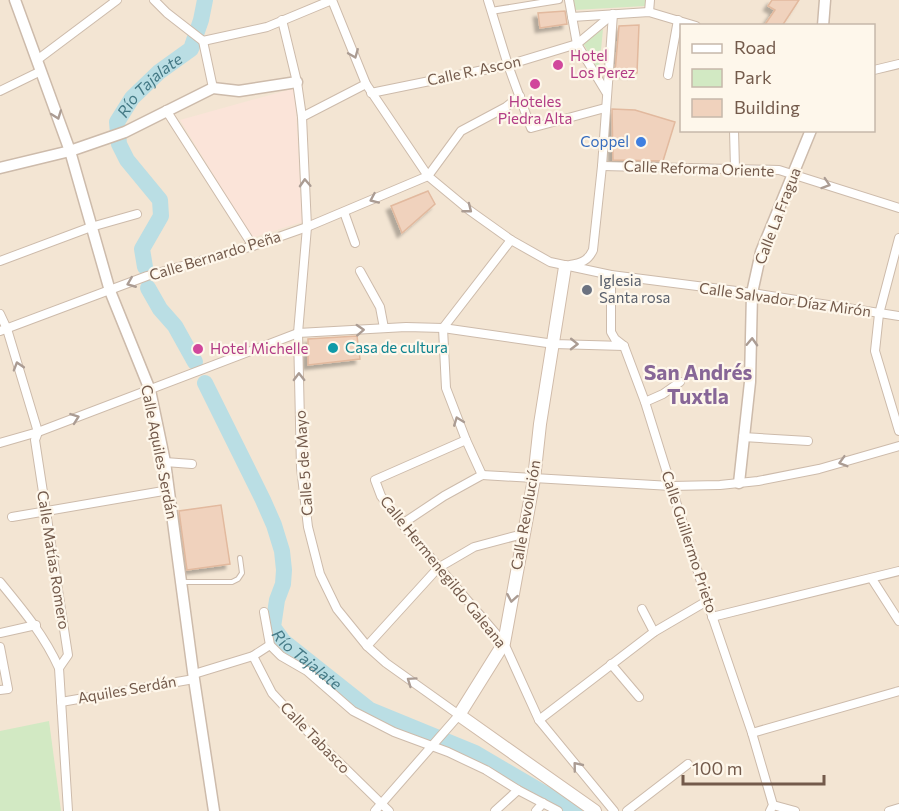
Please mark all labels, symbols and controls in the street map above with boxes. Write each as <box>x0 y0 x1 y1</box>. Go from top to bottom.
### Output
legend <box>680 24 875 132</box>
text: Road <box>734 36 776 58</box>
place label: Hotel Los Perez <box>570 46 635 81</box>
water label: Río Tajalate <box>113 48 186 120</box>
one-way arrow <box>347 48 359 59</box>
street label: Calle R. Ascon <box>425 51 522 89</box>
marker: Hotel Los Perez <box>551 58 565 72</box>
text: Park <box>734 66 772 88</box>
marker: Hoteles Piedra Alta <box>528 77 542 91</box>
place label: Hoteles Piedra Alta <box>498 92 572 127</box>
text: Building <box>734 96 800 118</box>
one-way arrow <box>49 109 62 120</box>
place label: Coppel <box>580 132 629 150</box>
marker: Coppel <box>634 135 648 149</box>
street label: Calle Reforma Oriente <box>623 156 775 180</box>
street label: Calle La Fragua <box>750 165 804 267</box>
one-way arrow <box>820 177 831 189</box>
one-way arrow <box>299 178 312 187</box>
one-way arrow <box>370 192 381 204</box>
one-way arrow <box>461 202 472 213</box>
street label: Calle Bernardo Peña <box>147 227 283 284</box>
place label: Iglesia Santa rosa <box>599 271 670 306</box>
one-way arrow <box>126 276 137 288</box>
street label: Calle Salvador Díaz Mirón <box>698 278 872 320</box>
marker: Iglesia Santa rosa <box>580 283 594 297</box>
one-way arrow <box>355 323 364 336</box>
one-way arrow <box>746 337 758 346</box>
place label: Casa de cultura <box>345 338 448 356</box>
one-way arrow <box>570 338 579 351</box>
place label: Hotel Michelle <box>210 339 308 357</box>
marker: Casa de cultura <box>326 341 340 355</box>
marker: Hotel Michelle <box>191 342 205 356</box>
district label: San Andrés Tuxtla <box>644 359 753 408</box>
one-way arrow <box>13 361 25 372</box>
one-way arrow <box>293 373 305 382</box>
street label: Calle Aquiles Serdán <box>138 383 182 520</box>
street label: Calle 5 de Mayo <box>290 410 316 516</box>
one-way arrow <box>69 413 80 425</box>
one-way arrow <box>453 417 466 427</box>
one-way arrow <box>838 455 849 467</box>
street label: Calle Revolución <box>506 458 544 571</box>
street label: Calle Guillermo Prieto <box>658 468 721 615</box>
street label: Calle Matías Romero <box>34 489 74 631</box>
street label: Calle Hermenegildo Galeana <box>377 492 511 651</box>
one-way arrow <box>506 594 518 603</box>
water label: Río Tajalate <box>269 625 346 693</box>
street label: Aquiles Serdán <box>76 671 178 707</box>
one-way arrow <box>407 677 418 688</box>
street label: Calle Tabasco <box>277 698 354 777</box>
scale bar <box>683 748 824 786</box>
text: 100 m <box>692 757 742 779</box>
one-way arrow <box>573 762 584 773</box>

